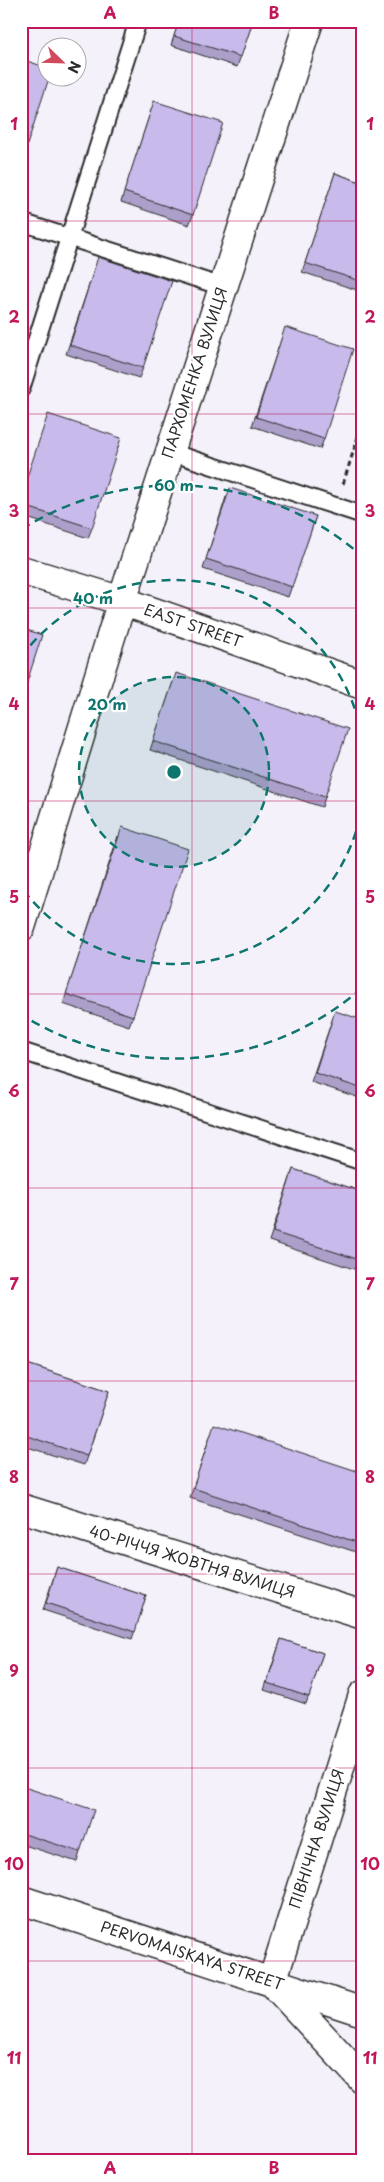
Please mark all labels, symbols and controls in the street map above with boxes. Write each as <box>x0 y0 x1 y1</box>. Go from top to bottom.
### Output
text: A <box>104 0 117 24</box>
text: B <box>269 0 280 24</box>
north arrow <box>38 38 88 88</box>
text: N <box>63 58 86 76</box>
text: 1 <box>10 111 18 135</box>
text: 1 <box>366 111 374 135</box>
street label: ПАРХОМЕНКА ВУЛИЦЯ <box>155 284 232 461</box>
text: 2 <box>8 304 20 328</box>
text: 2 <box>364 304 376 328</box>
text: 60 m <box>154 473 194 496</box>
text: 3 <box>9 498 19 522</box>
text: 3 <box>365 498 375 522</box>
text: 40 m <box>73 586 113 609</box>
street label: EAST STREET <box>141 597 247 652</box>
text: 4 <box>9 691 20 715</box>
text: 4 <box>365 691 376 715</box>
text: 20 m <box>88 692 126 715</box>
centre of rings <box>165 763 183 781</box>
text: 5 <box>9 884 19 908</box>
text: 5 <box>365 884 375 908</box>
text: 6 <box>8 1078 20 1102</box>
text: 6 <box>364 1078 376 1102</box>
text: 7 <box>9 1271 19 1295</box>
text: 7 <box>365 1271 375 1295</box>
text: 8 <box>9 1464 19 1488</box>
text: 8 <box>365 1464 375 1488</box>
street label: 40-РІЧЧЯ ЖОВТНЯ ВУЛИЦЯ <box>87 1518 298 1603</box>
text: 9 <box>9 1658 19 1682</box>
text: 9 <box>365 1658 375 1682</box>
street label: ПІВНІЧНА ВУЛИЦЯ <box>282 1766 349 1911</box>
text: 10 <box>4 1851 24 1875</box>
text: 10 <box>360 1851 380 1875</box>
street label: PERVOMAISKAYA STREET <box>98 1914 288 1995</box>
text: 11 <box>7 2045 21 2069</box>
text: 11 <box>363 2045 377 2069</box>
text: A <box>104 2155 117 2179</box>
text: B <box>269 2155 280 2179</box>

